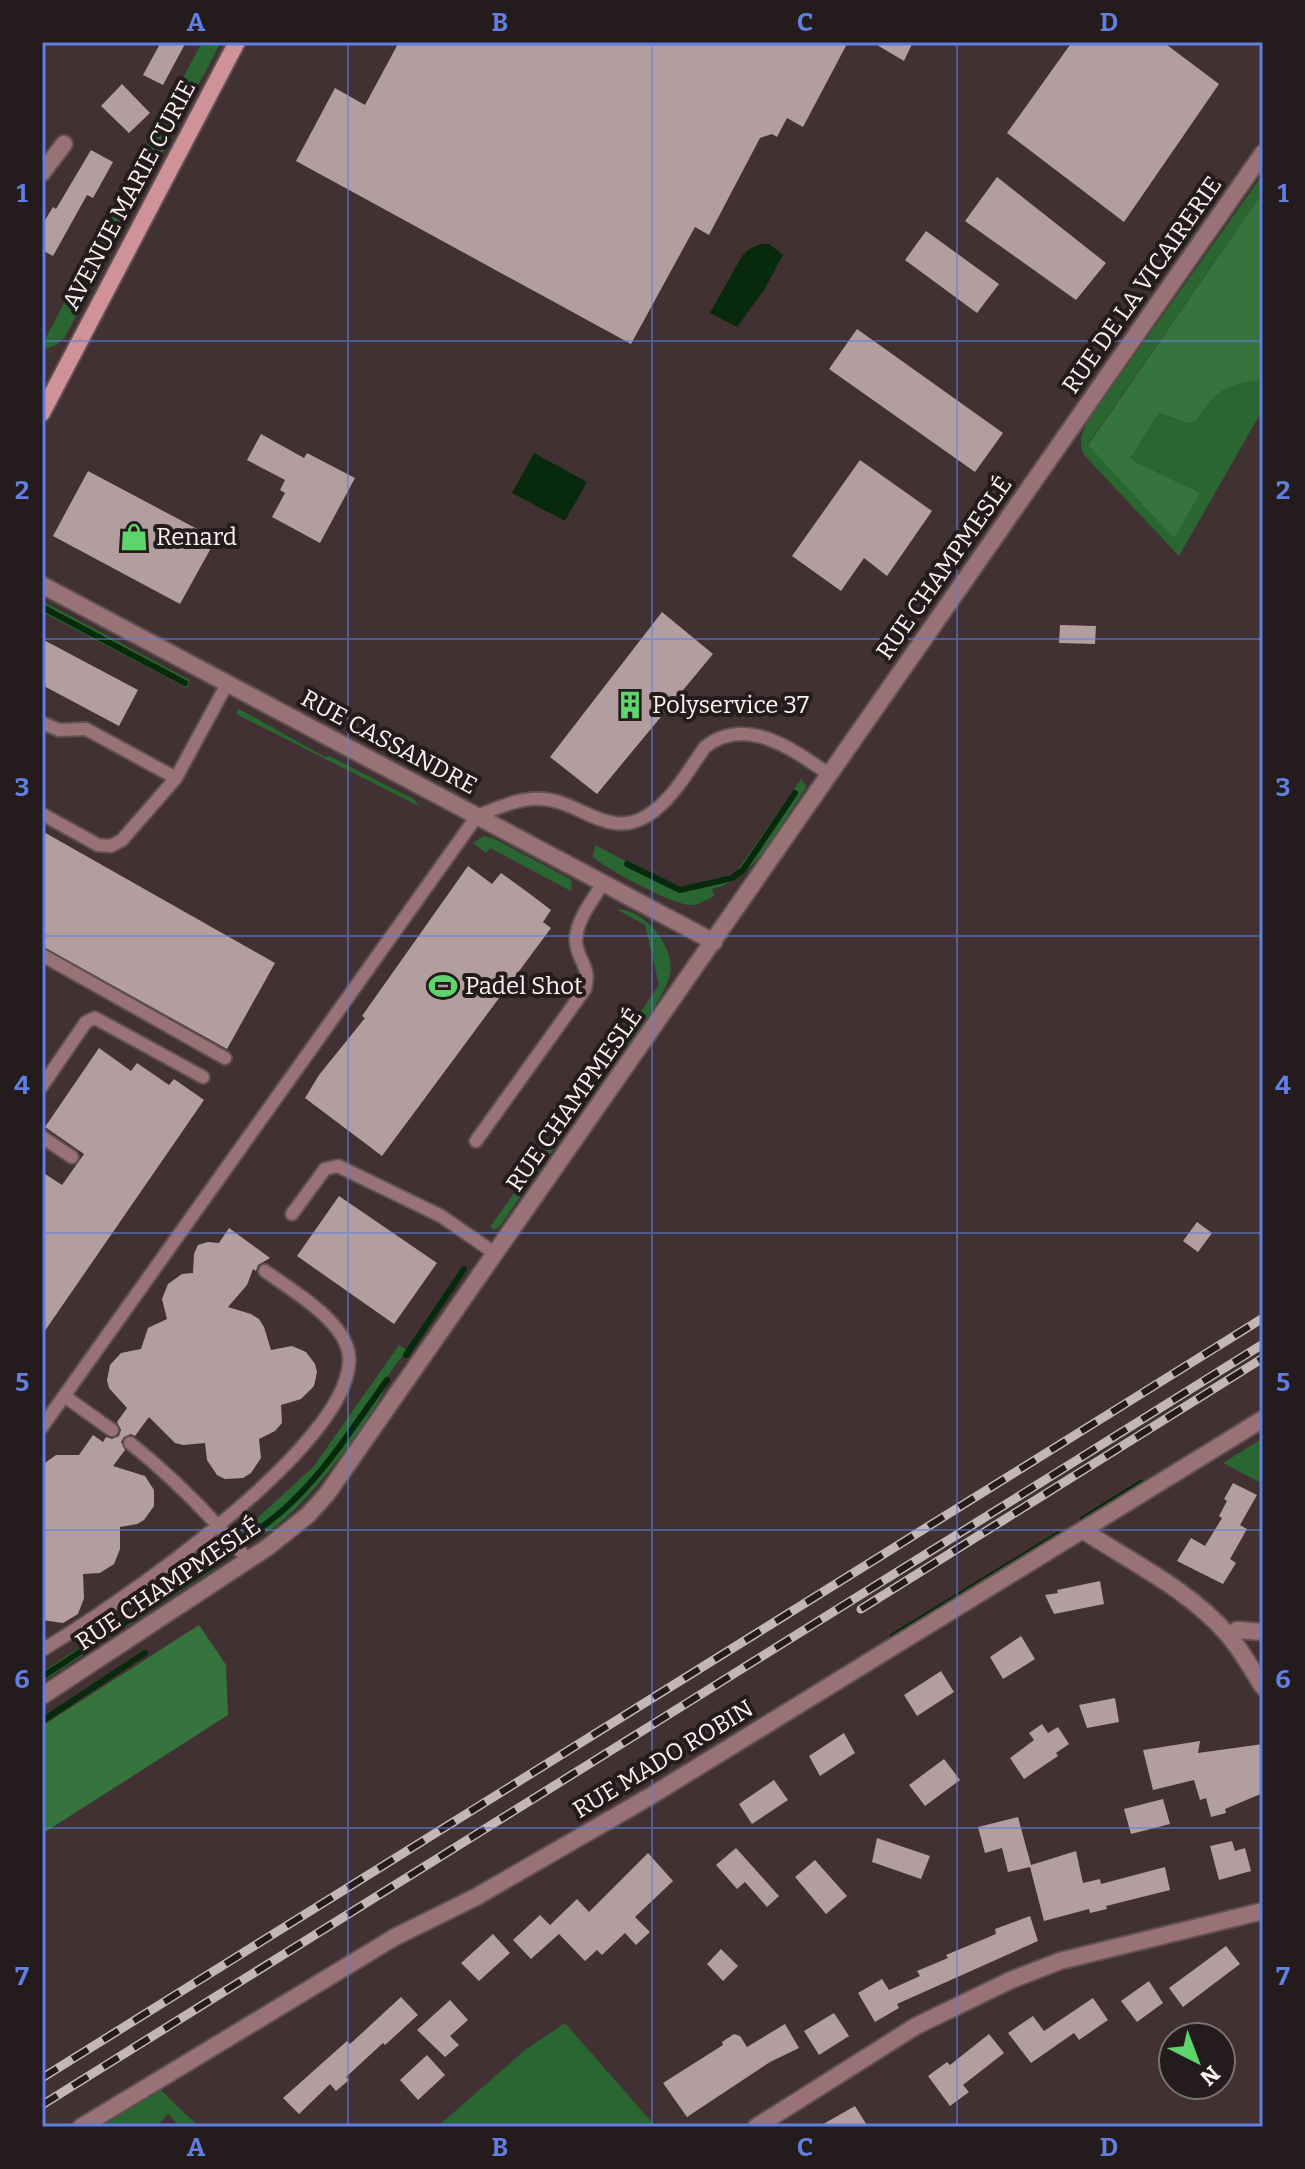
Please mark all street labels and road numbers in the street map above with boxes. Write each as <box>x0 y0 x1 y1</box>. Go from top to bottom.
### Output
street label: AVENUE MARIE CURIE <box>57 76 201 314</box>
street label: RUE DE LA VICAIRERIE <box>1056 171 1228 399</box>
street label: RUE CHAMPMESLÉ <box>870 471 1018 665</box>
street label: RUE CASSANDRE <box>296 684 482 800</box>
street label: RUE CHAMPMESLÉ <box>500 1003 648 1197</box>
street label: RUE CHAMPMESLÉ <box>70 1511 266 1656</box>
street label: RUE MADO ROBIN <box>568 1694 758 1824</box>

